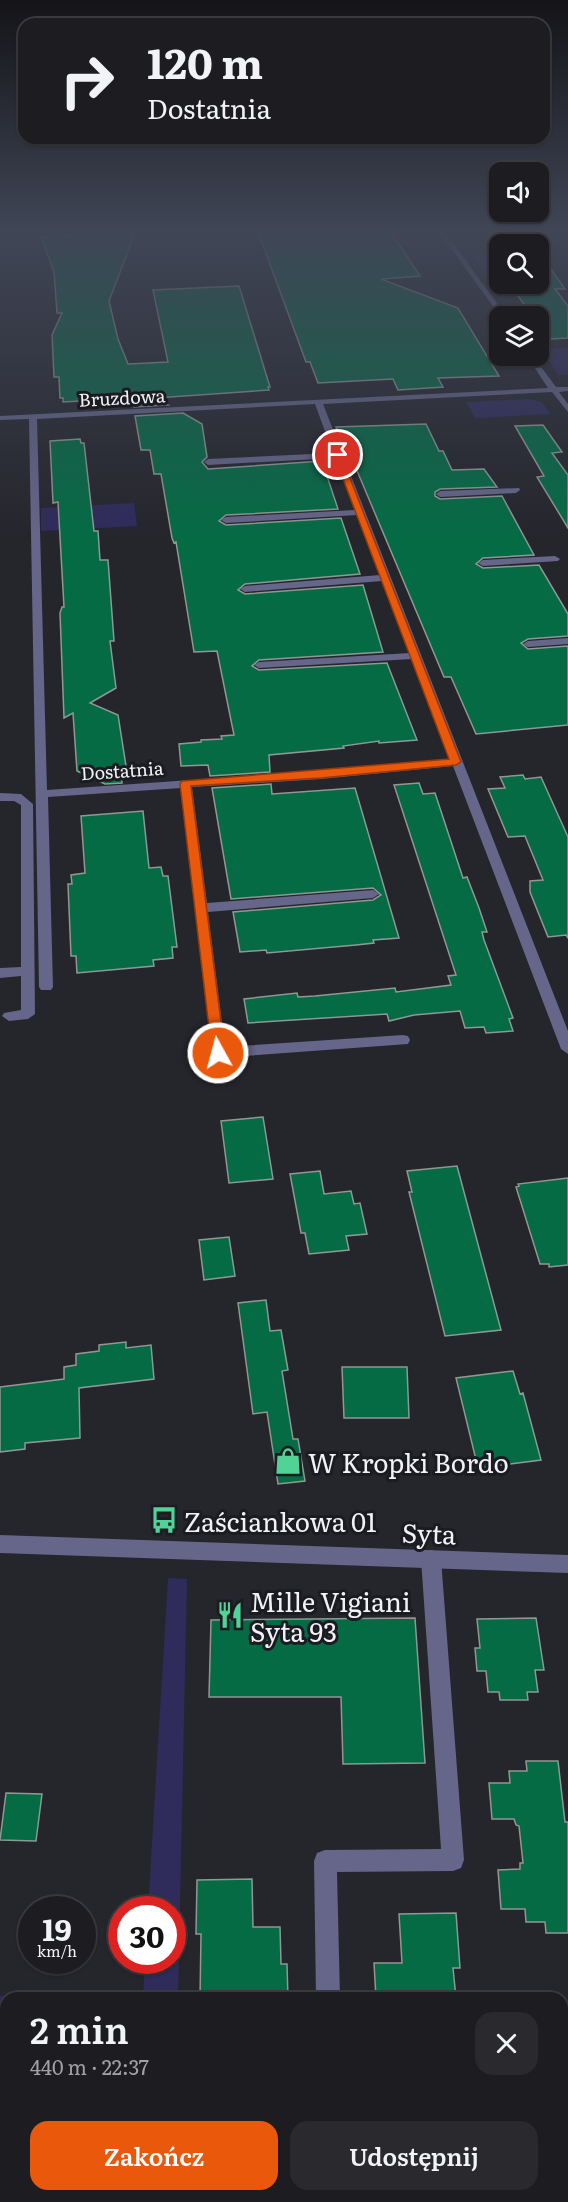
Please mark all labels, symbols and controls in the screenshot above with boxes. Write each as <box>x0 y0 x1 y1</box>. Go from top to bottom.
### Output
text: 120 m <box>147 30 263 92</box>
icon: right <box>48 42 126 120</box>
text: Dostatnia <box>147 87 271 127</box>
map controls <box>489 162 549 366</box>
button: sound <box>489 162 549 222</box>
button: search <box>489 234 549 294</box>
button: layers <box>489 306 549 366</box>
street label: Bruzdowa <box>78 381 166 413</box>
pin <box>312 429 363 480</box>
icon: arrive <box>321 438 354 471</box>
street label: Dostatnia <box>80 754 165 786</box>
position arrow <box>186 1021 250 1085</box>
place label: W Kropki Bordo <box>308 1442 509 1481</box>
shop icon: W Kropki Bordo <box>273 1446 303 1476</box>
place label: Zaściankowa 01 <box>184 1501 377 1540</box>
bus stop icon: Zaściankowa 01 <box>149 1505 179 1535</box>
street label: Syta <box>401 1512 457 1552</box>
place label: Mille Vigiani Syta 93 <box>250 1581 411 1650</box>
restaurant icon: Mille Vigiani Syta 93 <box>215 1600 245 1630</box>
speed limit sign: 30 <box>108 1896 186 1974</box>
text: 19 <box>42 1906 72 1950</box>
text: km/h <box>37 1939 77 1962</box>
text: 2 min <box>30 2002 129 2055</box>
button: close <box>475 2012 538 2075</box>
text: 440 m · 22:37 <box>30 2051 149 2081</box>
button: Zakończ <box>30 2121 278 2190</box>
button: Udostępnij <box>290 2121 538 2190</box>

